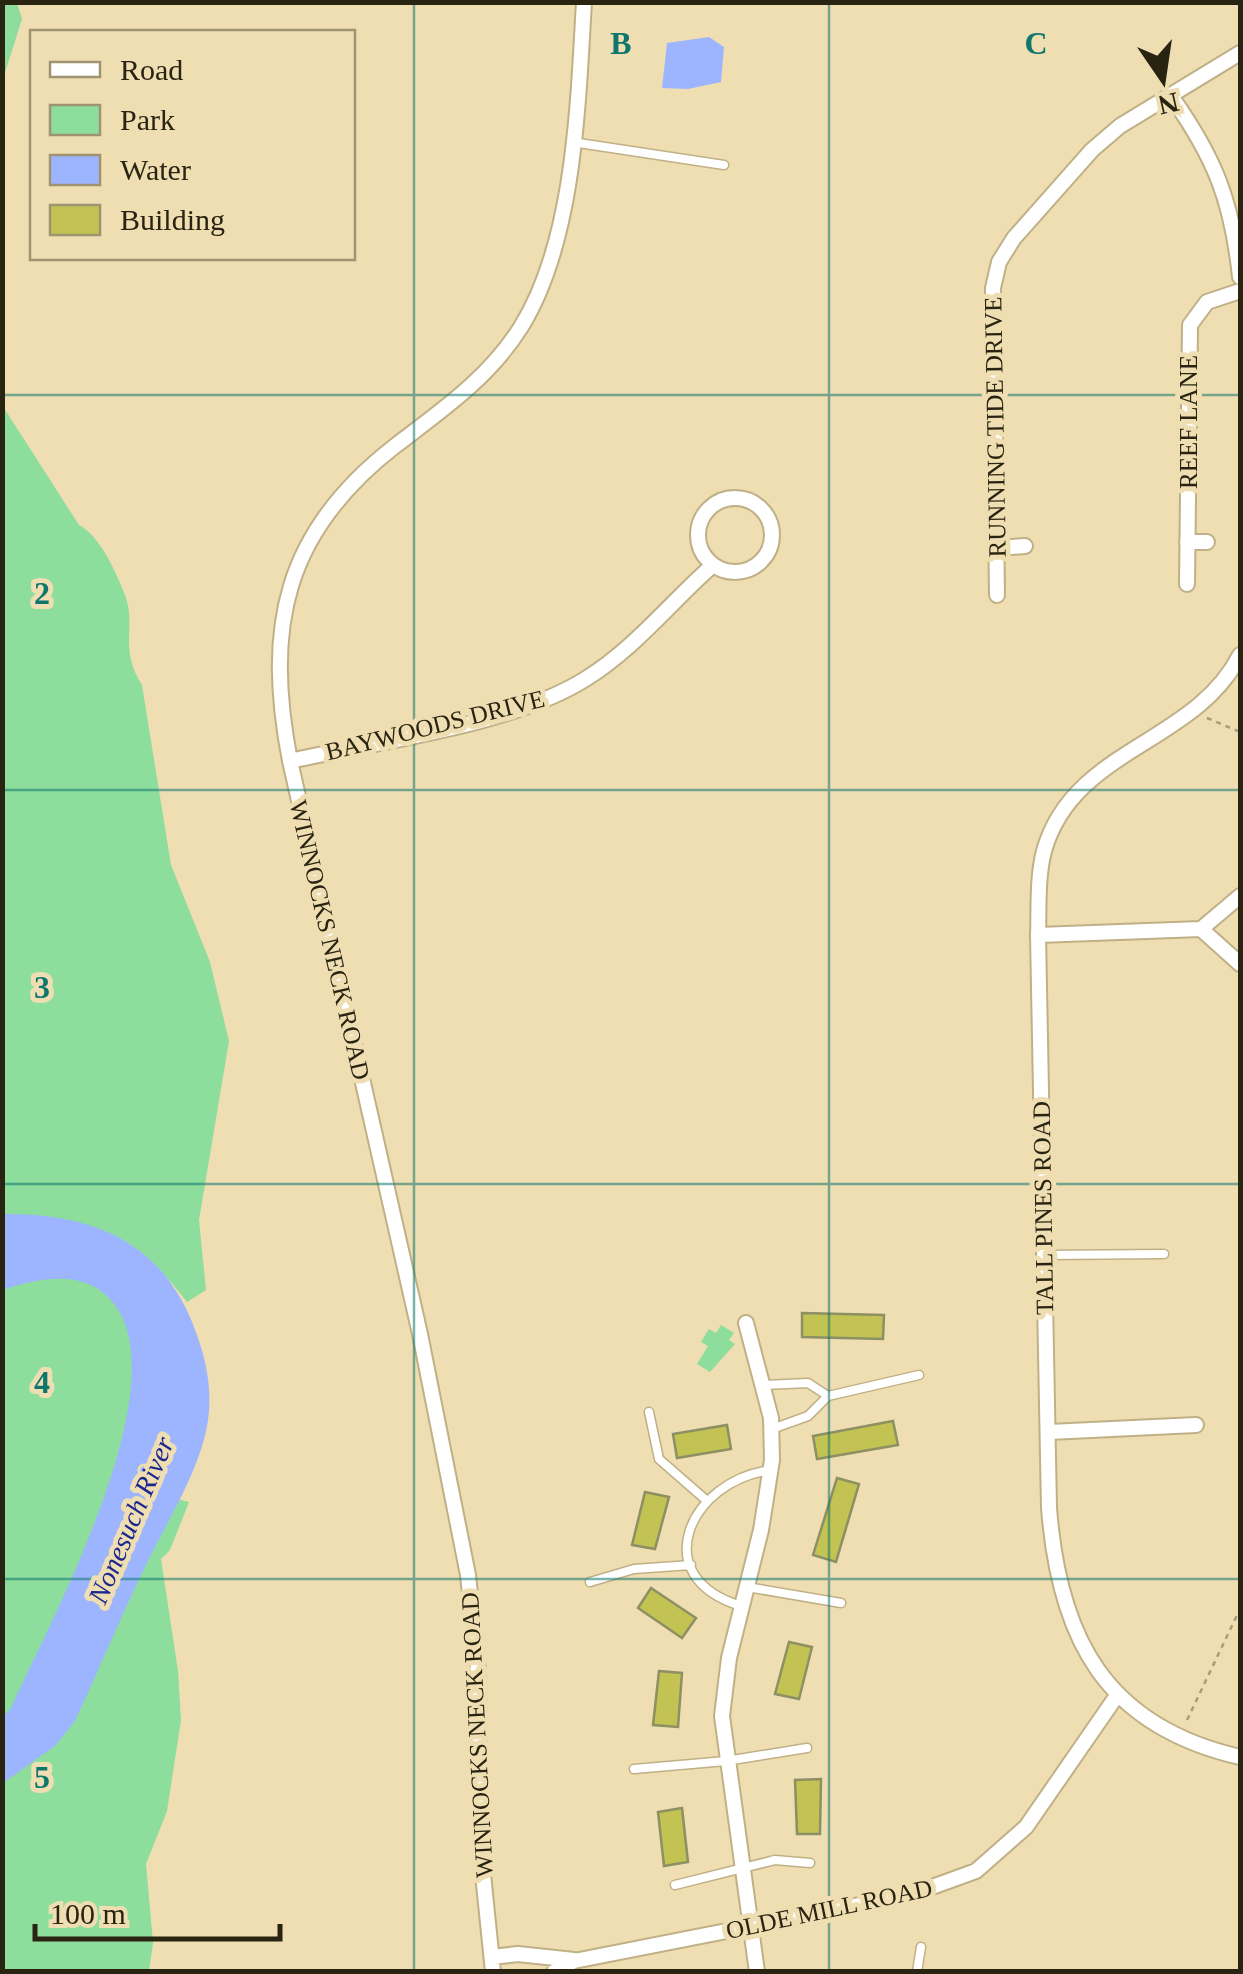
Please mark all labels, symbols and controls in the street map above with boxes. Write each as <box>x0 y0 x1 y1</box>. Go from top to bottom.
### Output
text: B <box>610 25 632 61</box>
text: C <box>1024 25 1048 61</box>
legend <box>30 30 355 260</box>
north arrow <box>1113 30 1213 130</box>
text: Road <box>120 53 183 86</box>
text: N <box>1155 86 1182 121</box>
text: Park <box>120 103 175 136</box>
text: Water <box>120 153 191 186</box>
text: Building <box>120 203 225 236</box>
street label: RUNNING TIDE DRIVE <box>979 296 1011 558</box>
street label: REEF LANE <box>1175 355 1202 489</box>
text: 2 <box>34 575 50 611</box>
street label: BAYWOODS DRIVE <box>323 685 547 765</box>
street label: WINNOCKS NECK ROAD <box>285 798 375 1082</box>
text: 3 <box>34 969 50 1005</box>
street label: TALL PINES ROAD <box>1028 1101 1058 1315</box>
text: 4 <box>34 1364 50 1400</box>
water label: Nonesuch River <box>82 1432 180 1609</box>
street label: WINNOCKS NECK ROAD <box>456 1591 498 1879</box>
text: 5 <box>34 1759 50 1795</box>
street label: OLDE MILL ROAD <box>723 1874 935 1944</box>
scale bar <box>35 1879 280 1941</box>
text: 100 m <box>50 1897 126 1930</box>

